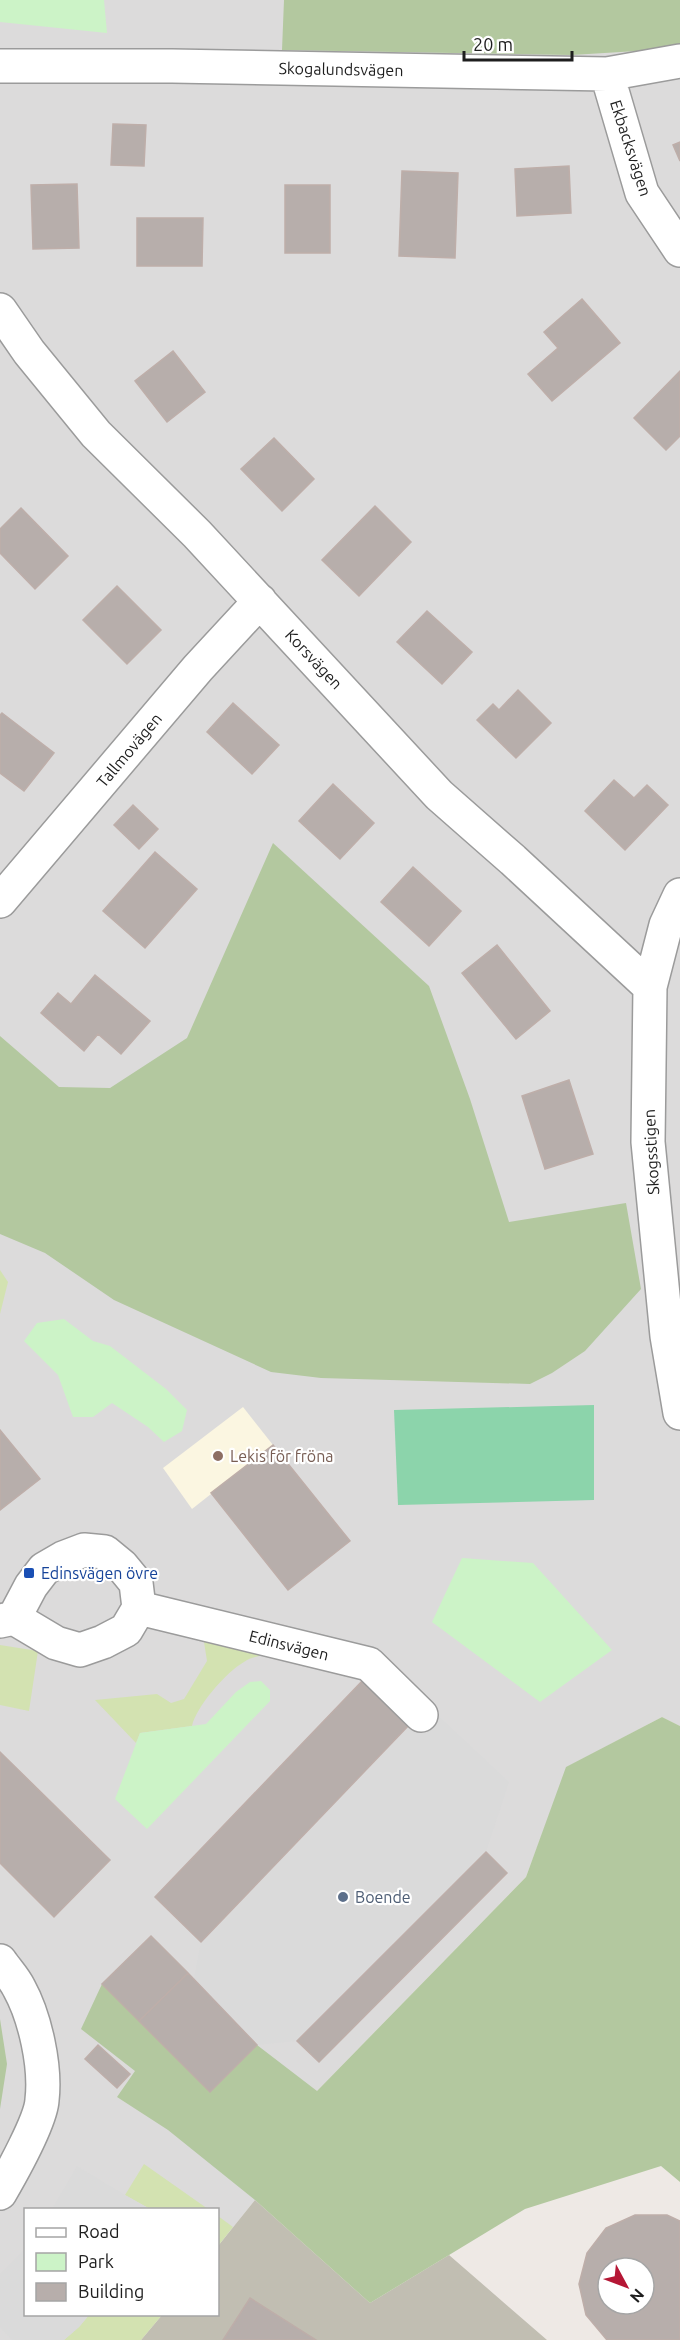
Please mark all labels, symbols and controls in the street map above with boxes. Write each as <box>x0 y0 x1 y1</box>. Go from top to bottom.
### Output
scale bar <box>464 24 572 62</box>
text: 20 m <box>473 34 513 54</box>
street label: Skogalundsvägen <box>278 59 404 79</box>
street label: Ekbacksvägen <box>607 98 655 198</box>
street label: Korsvägen <box>282 625 346 693</box>
street label: Tallmovägen <box>93 709 165 791</box>
street label: Skogsstigen <box>640 1109 662 1195</box>
place label: Lekis för fröna <box>230 1447 334 1465</box>
marker: Lekis för fröna <box>211 1449 225 1463</box>
place label: Edinsvägen övre <box>41 1564 158 1582</box>
marker: Edinsvägen övre <box>22 1566 36 1580</box>
street label: Edinsvägen <box>247 1626 331 1664</box>
place label: Boende <box>355 1888 411 1906</box>
marker: Boende <box>336 1890 350 1904</box>
legend <box>24 2208 219 2316</box>
text: Road <box>78 2221 120 2241</box>
text: Park <box>78 2251 114 2271</box>
north arrow <box>596 2256 656 2316</box>
text: Building <box>78 2281 144 2301</box>
text: N <box>627 2285 648 2306</box>

